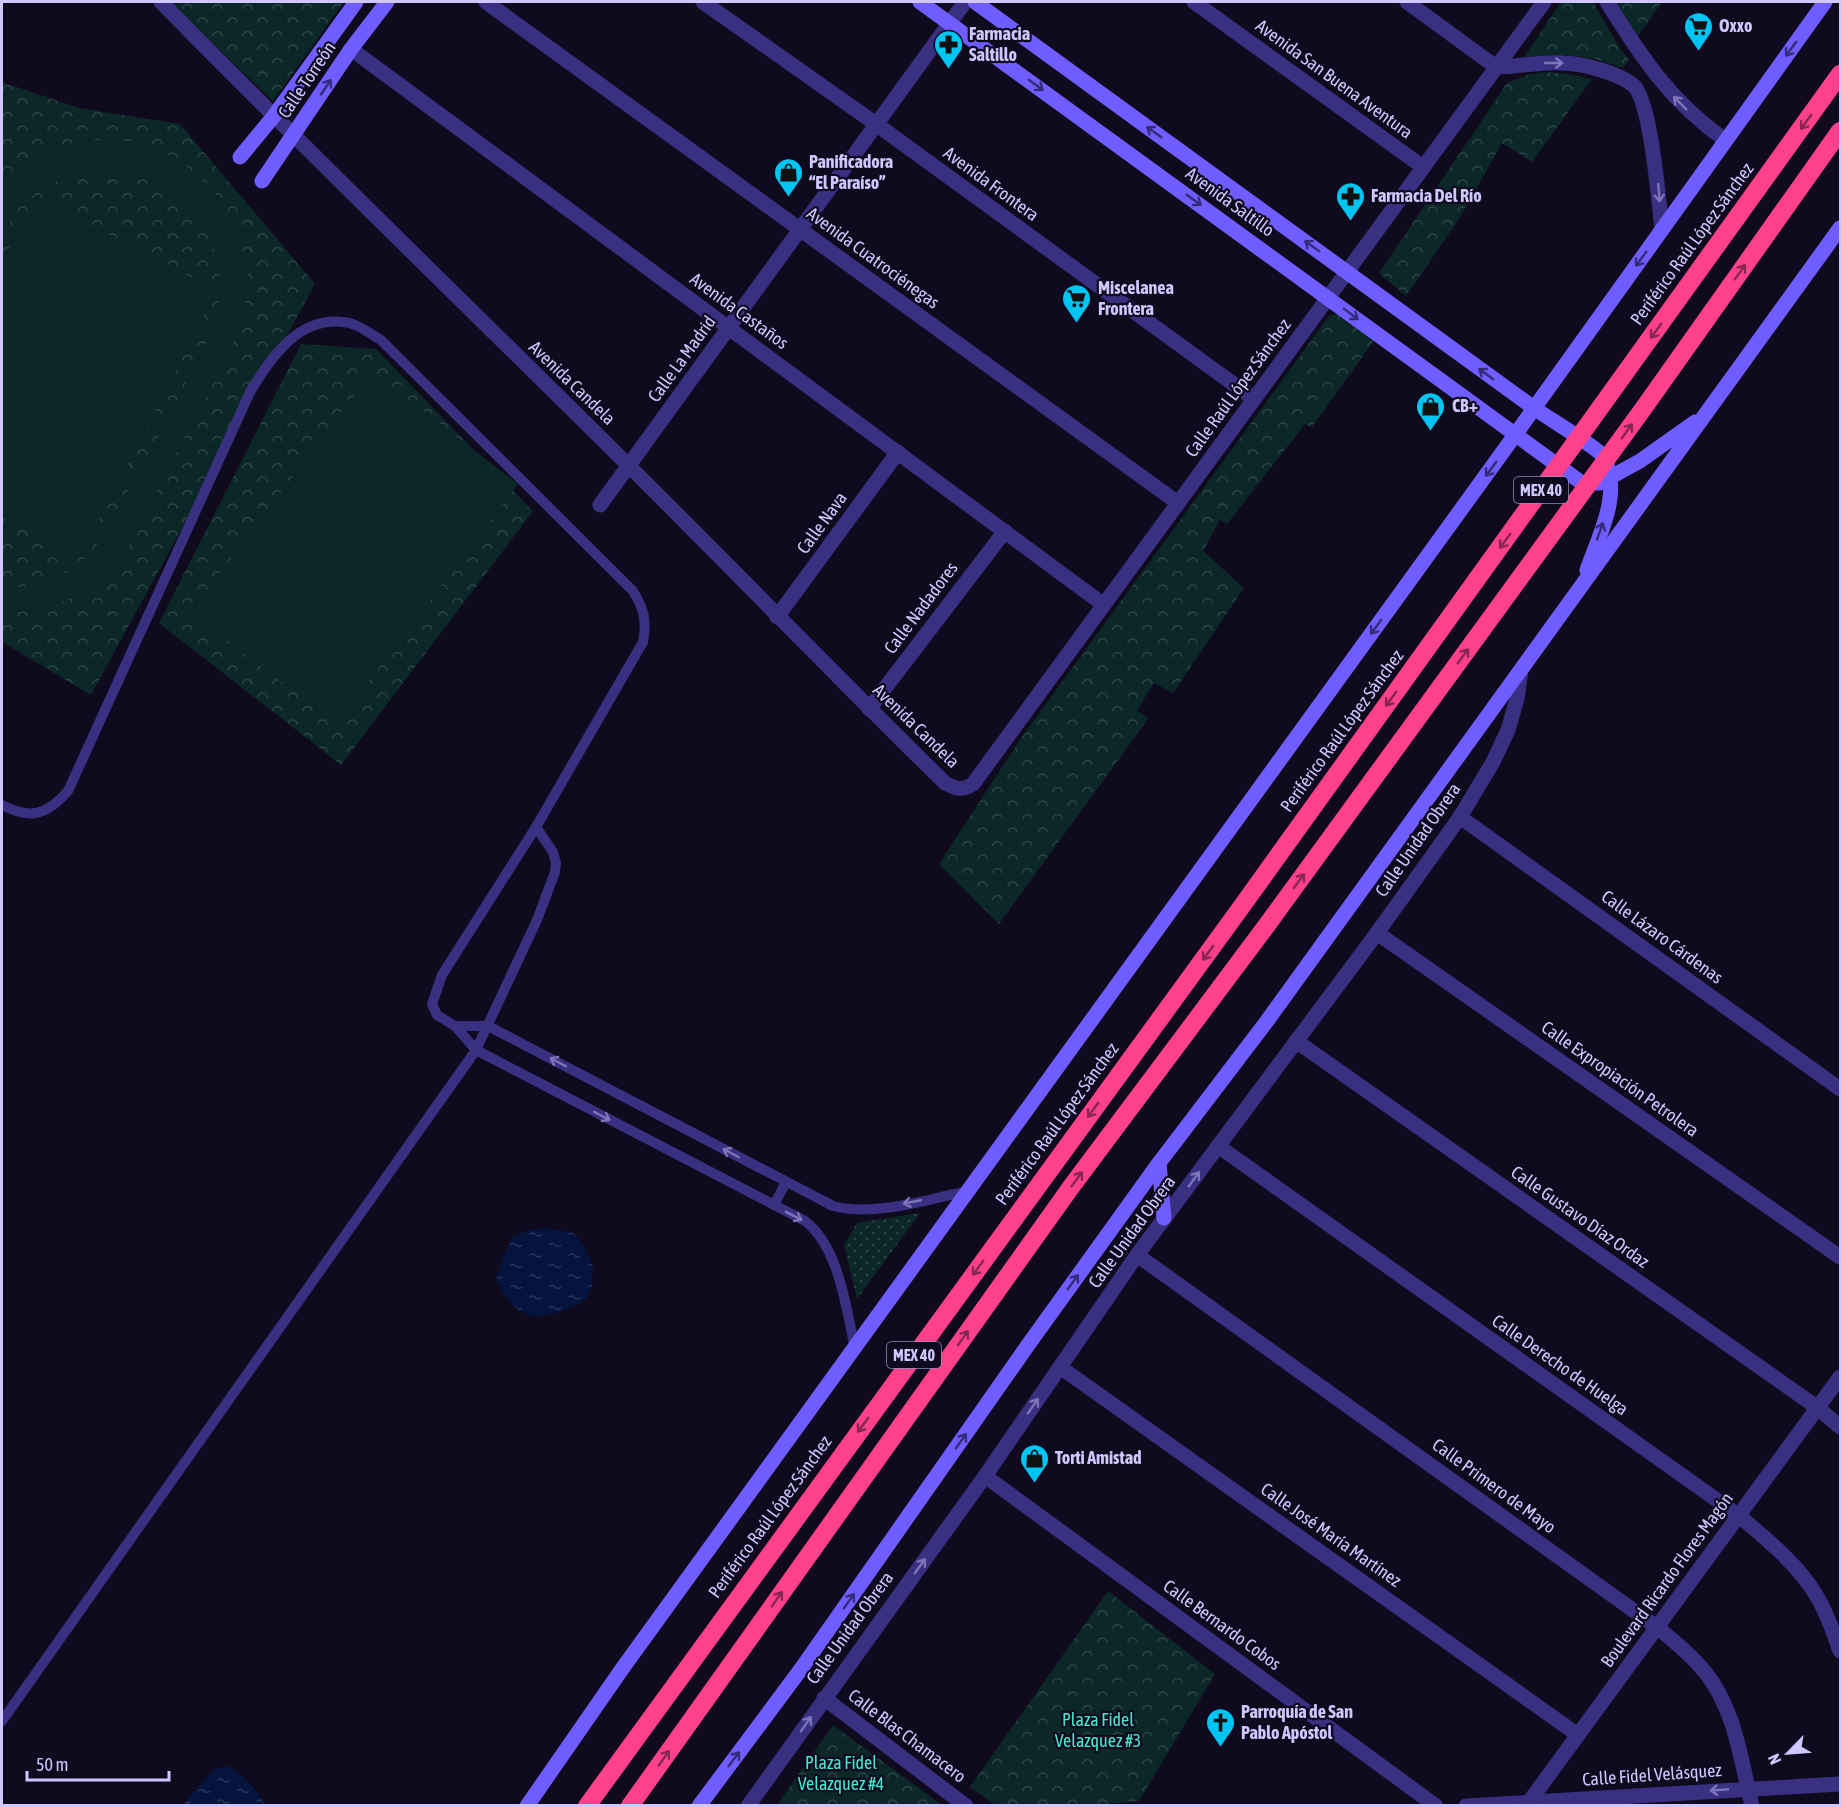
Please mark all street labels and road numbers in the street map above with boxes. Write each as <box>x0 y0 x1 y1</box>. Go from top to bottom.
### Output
street label: Avenida San Buena Aventura <box>1252 15 1417 143</box>
street label: Calle Torreón <box>273 38 340 122</box>
street label: Avenida Frontera <box>940 142 1043 225</box>
street label: Periférico Raúl López Sánchez <box>1626 158 1758 329</box>
street label: Avenida Saltillo <box>1182 162 1279 241</box>
street label: Avenida Cuatrociénegas <box>803 203 944 313</box>
street label: Avenida Castaños <box>686 268 793 353</box>
street label: Calle La Madrid <box>643 312 720 406</box>
street label: Calle Raúl López Sánchez <box>1180 314 1295 461</box>
street label: Avenida Candela <box>525 336 620 429</box>
road number: MEX 40 <box>1514 477 1568 503</box>
street label: Calle Nava <box>792 488 851 558</box>
street label: Calle Nadadores <box>879 558 962 658</box>
street label: Periférico Raúl López Sánchez <box>1276 645 1408 816</box>
street label: Avenida Candela <box>869 679 964 772</box>
street label: Calle Unidad Obrera <box>1371 779 1465 901</box>
street label: Calle Lázaro Cárdenas <box>1598 886 1727 988</box>
street label: Calle Expropiación Petrolera <box>1538 1016 1703 1141</box>
street label: Periférico Raúl López Sánchez <box>991 1038 1123 1209</box>
street label: Calle Gustavo Díaz Ordaz <box>1507 1161 1654 1272</box>
street label: Calle Unidad Obrera <box>1084 1171 1179 1292</box>
street label: Calle Derecho de Huelga <box>1488 1310 1632 1419</box>
road number: MEX 40 <box>887 1342 941 1368</box>
street label: Periférico Raúl López Sánchez <box>704 1431 836 1602</box>
street label: Calle Primero de Mayo <box>1428 1434 1560 1537</box>
street label: Calle José María Martínez <box>1257 1478 1406 1591</box>
street label: Boulevard Ricardo Flores Magón <box>1596 1488 1737 1671</box>
street label: Calle Unidad Obrera <box>802 1567 897 1688</box>
street label: Calle Bernardo Cobos <box>1159 1575 1285 1674</box>
street label: Calle Blas Chamacero <box>844 1684 970 1787</box>
street label: Calle Fidel Velásquez <box>1582 1759 1723 1790</box>

